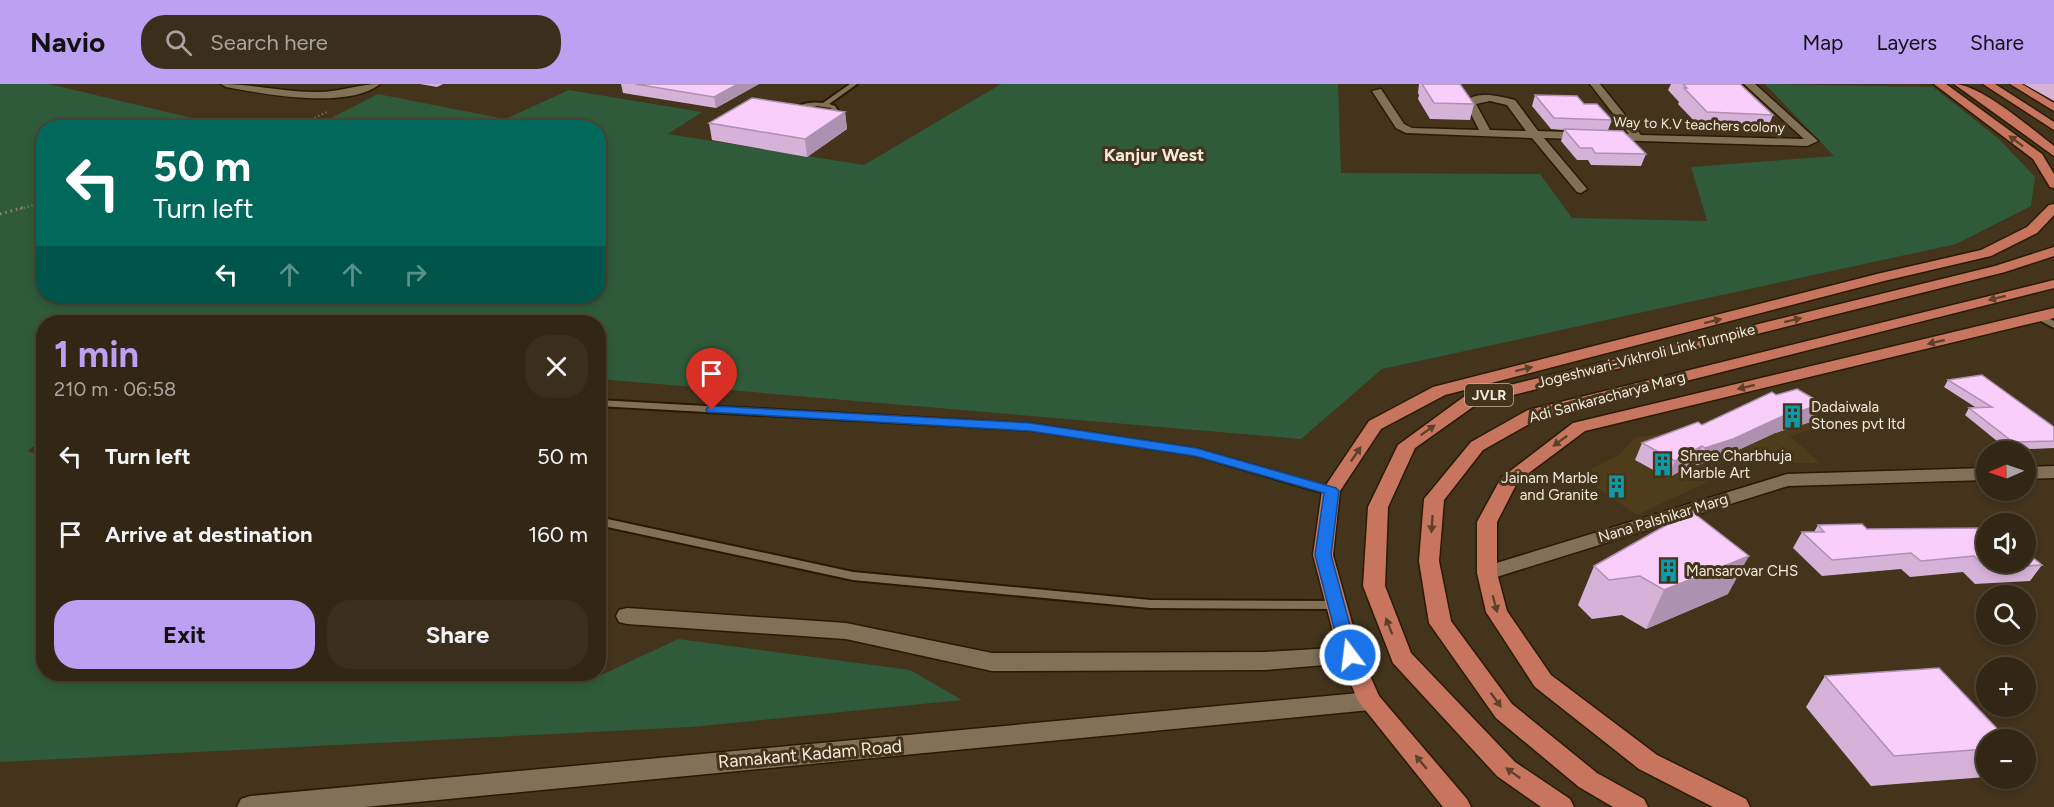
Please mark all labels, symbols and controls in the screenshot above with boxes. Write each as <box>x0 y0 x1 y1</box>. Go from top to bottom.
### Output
search box <box>141 15 561 69</box>
text: Navio <box>30 25 105 59</box>
icon: search <box>162 26 195 59</box>
text: Search here <box>210 29 328 56</box>
text: Map <box>1803 30 1843 55</box>
text: Layers <box>1876 30 1937 55</box>
text: Share <box>1970 30 2024 55</box>
street label: Way to K.V teachers colony <box>1613 114 1786 137</box>
one-way arrow <box>2009 135 2024 147</box>
text: 50 m <box>153 141 251 192</box>
icon: left <box>54 144 132 222</box>
district label: Kanjur West <box>1104 144 1204 166</box>
text: Turn left <box>153 192 253 225</box>
icon: left <box>210 258 243 291</box>
icon: ahead <box>273 258 306 291</box>
icon: ahead <box>336 258 369 291</box>
icon: right <box>399 258 432 291</box>
one-way arrow <box>1988 293 2006 303</box>
one-way arrow <box>1704 315 1722 325</box>
one-way arrow <box>1783 315 1802 325</box>
street label: Jogeshwari-Vikhroli Link Turnpike <box>1535 320 1757 392</box>
text: 1 min <box>54 333 139 376</box>
button: close <box>525 335 588 398</box>
one-way arrow <box>1927 337 1945 347</box>
pin <box>686 348 737 410</box>
icon: arrive <box>695 357 728 390</box>
one-way arrow <box>1515 364 1534 374</box>
street label: Adi Sankaracharya Marg <box>1527 367 1687 427</box>
text: 210 m · 06:58 <box>54 377 176 401</box>
one-way arrow <box>1737 383 1755 393</box>
road number: JVLR <box>1465 384 1513 406</box>
place label: Dadaiwala Stones pvt ltd <box>1811 398 1905 433</box>
building icon: Dadaiwala Stones pvt ltd <box>1780 403 1806 429</box>
one-way arrow <box>1420 425 1436 436</box>
one-way arrow <box>1553 435 1569 447</box>
icon: left <box>54 440 87 473</box>
north arrow <box>1976 441 2036 501</box>
map controls <box>1976 441 2036 789</box>
text: Turn left <box>105 443 191 470</box>
text: 50 m <box>537 443 588 470</box>
one-way arrow <box>1350 446 1361 462</box>
place label: Shree Charbhuja Marble Art <box>1680 447 1792 482</box>
building icon: Shree Charbhuja Marble Art <box>1649 452 1675 478</box>
place label: Jainam Marble and Granite <box>1501 469 1598 504</box>
building icon: Jainam Marble and Granite <box>1603 474 1629 500</box>
street label: Nana Palshikar Marg <box>1596 490 1730 546</box>
button: sound <box>1976 513 2036 573</box>
one-way arrow <box>1428 514 1437 533</box>
icon: arrive <box>54 518 87 551</box>
text: Arrive at destination <box>105 521 313 548</box>
text: 160 m <box>528 521 588 548</box>
building icon: Mansarovar CHS <box>1655 558 1681 584</box>
place label: Mansarovar CHS <box>1686 562 1798 580</box>
button: search <box>1976 585 2036 645</box>
one-way arrow <box>1491 595 1500 613</box>
button: Exit <box>54 600 315 669</box>
button: Share <box>327 600 588 669</box>
one-way arrow <box>1384 616 1394 634</box>
position arrow <box>1318 623 1382 687</box>
button: + <box>1976 657 2036 717</box>
one-way arrow <box>1490 691 1502 707</box>
button: − <box>1976 729 2036 789</box>
street label: Ramakant Kadam Road <box>717 735 903 773</box>
one-way arrow <box>1414 754 1427 770</box>
one-way arrow <box>1505 768 1520 780</box>

